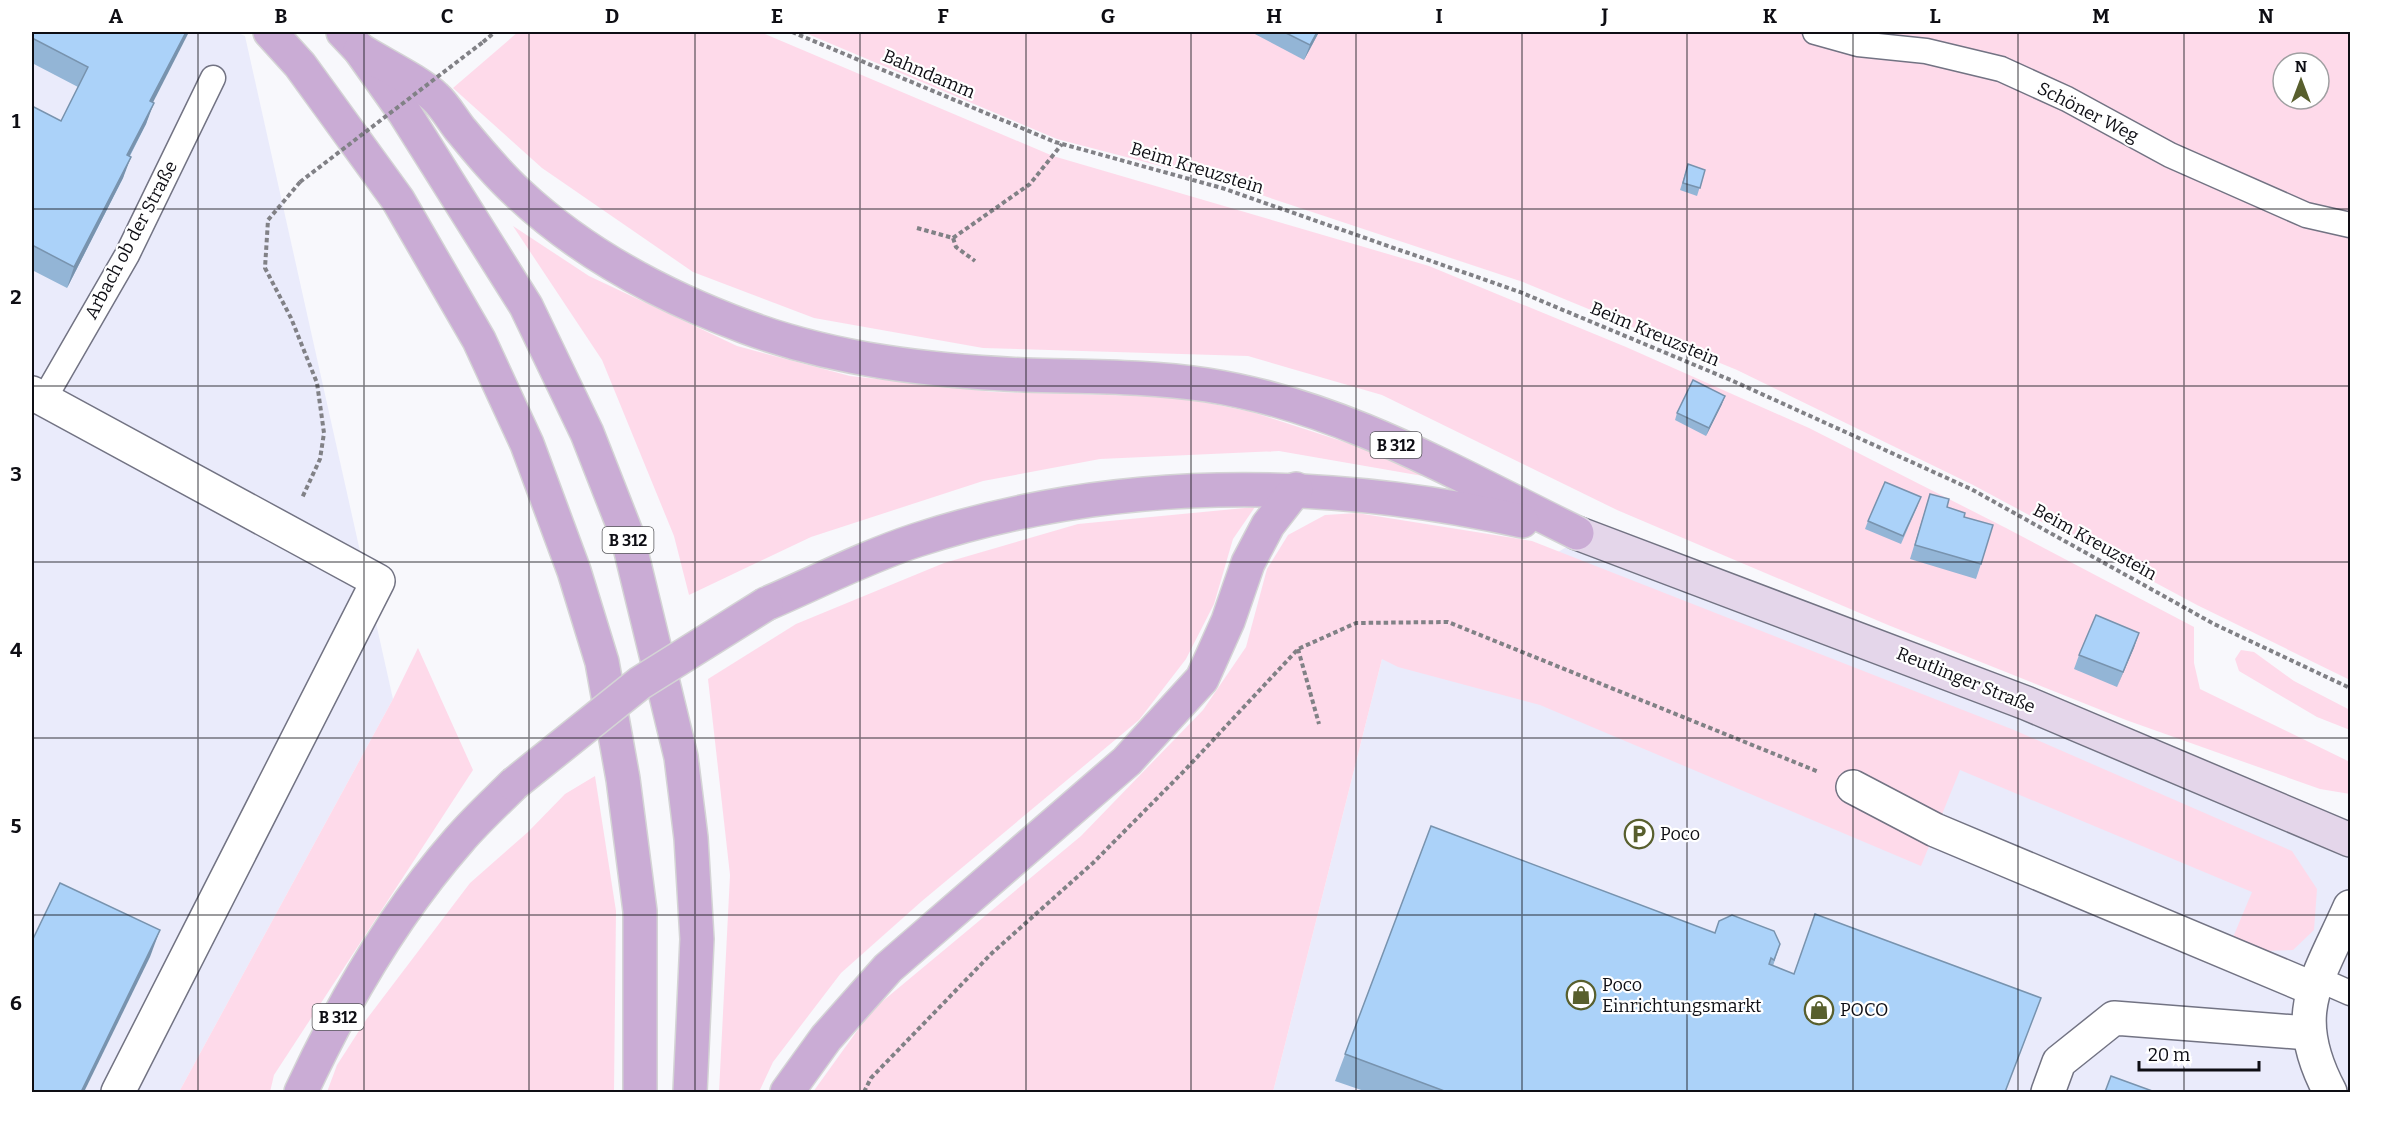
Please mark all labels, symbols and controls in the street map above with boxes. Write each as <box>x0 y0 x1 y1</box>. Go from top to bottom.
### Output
text: A <box>109 4 124 28</box>
text: B <box>275 4 288 28</box>
text: C <box>441 4 453 28</box>
text: D <box>605 4 619 28</box>
text: E <box>771 4 783 28</box>
text: F <box>937 4 949 28</box>
text: G <box>1101 4 1115 28</box>
text: H <box>1266 4 1282 28</box>
text: I <box>1435 4 1443 28</box>
text: J <box>1601 4 1609 28</box>
text: K <box>1763 4 1778 28</box>
text: L <box>1929 4 1941 28</box>
text: M <box>2092 4 2110 28</box>
text: N <box>2258 4 2274 28</box>
street label: Bahndamm <box>879 45 979 103</box>
north arrow <box>2271 51 2331 111</box>
text: N <box>2295 57 2307 76</box>
street label: Schöner Weg <box>2034 77 2142 147</box>
text: 1 <box>12 109 21 133</box>
street label: Beim Kreuzstein <box>1128 137 1267 199</box>
street label: Arbach ob der Straße <box>80 157 182 323</box>
text: 2 <box>10 285 22 309</box>
street label: Beim Kreuzstein <box>1587 297 1723 371</box>
road number: B 312 <box>1370 432 1422 458</box>
text: 3 <box>10 462 22 486</box>
street label: Beim Kreuzstein <box>2029 499 2161 585</box>
road number: B 312 <box>602 527 654 553</box>
text: 4 <box>10 638 22 662</box>
street label: Reutlinger Straße <box>1893 642 2039 718</box>
text: 5 <box>11 814 22 838</box>
parking icon: Poco <box>1623 818 1655 850</box>
place label: Poco <box>1660 823 1700 845</box>
place label: Poco Einrichtungsmarkt <box>1602 974 1762 1017</box>
shop icon: Poco Einrichtungsmarkt <box>1565 979 1597 1011</box>
text: 6 <box>10 991 22 1015</box>
shop icon: POCO <box>1803 994 1835 1026</box>
place label: POCO <box>1840 999 1889 1021</box>
road number: B 312 <box>312 1004 364 1030</box>
scale bar <box>2139 1034 2259 1072</box>
text: 20 m <box>2148 1044 2190 1066</box>

